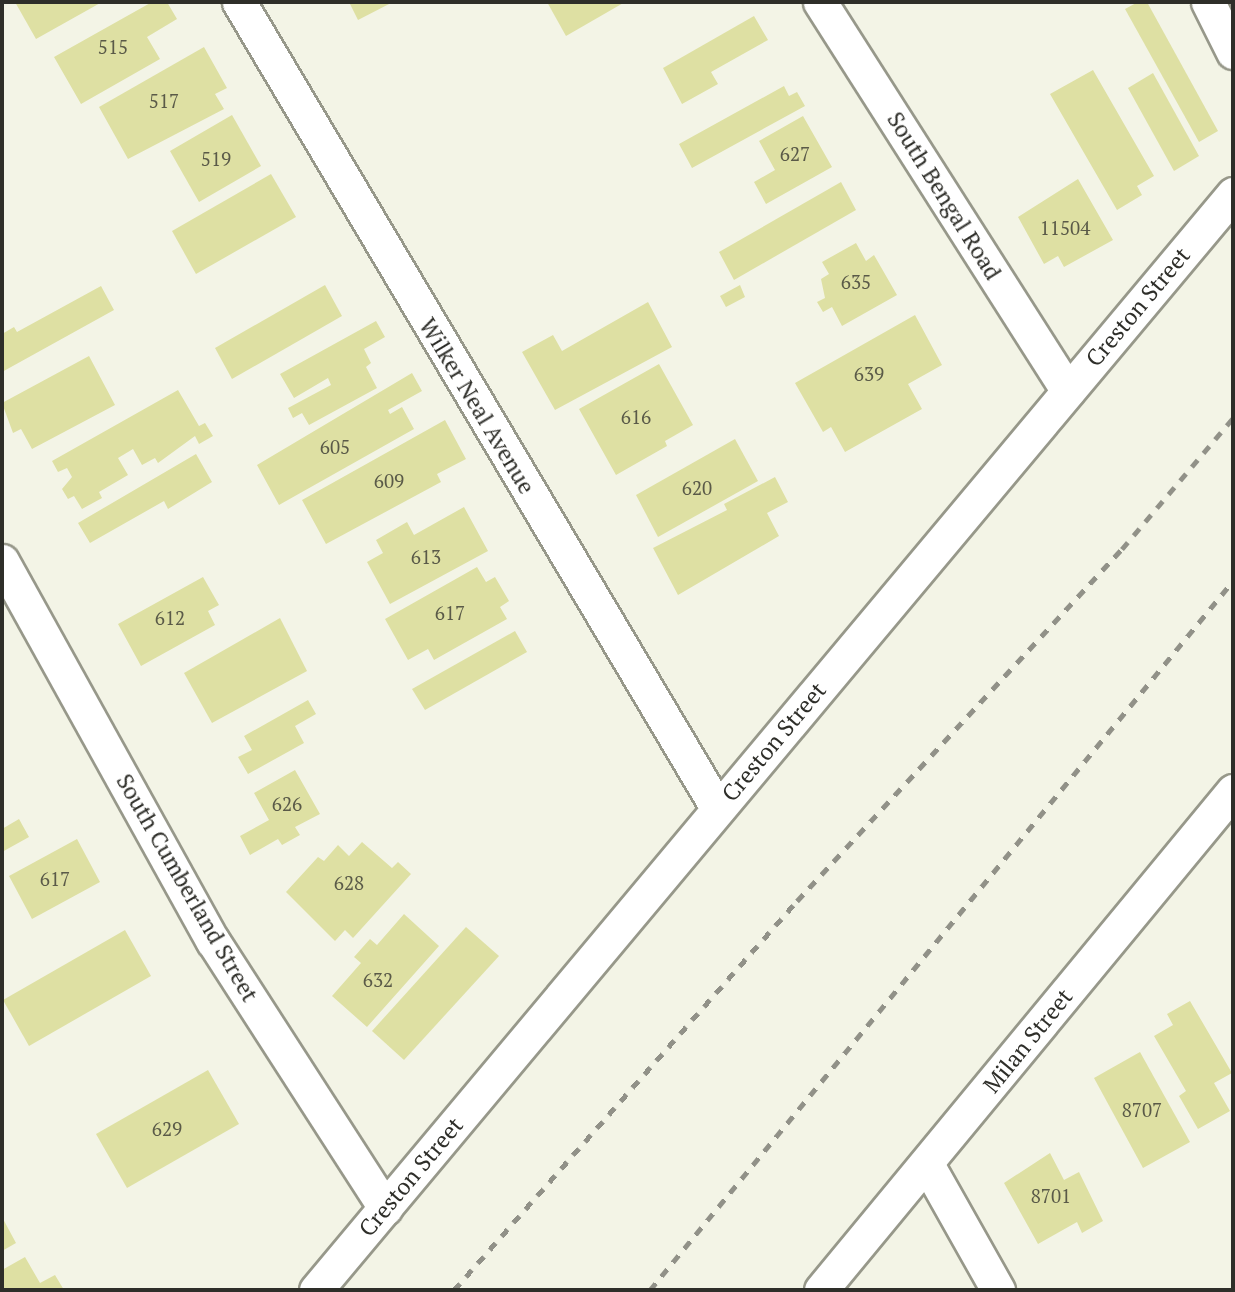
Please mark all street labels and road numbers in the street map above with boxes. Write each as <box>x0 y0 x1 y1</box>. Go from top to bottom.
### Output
street label: South Bengal Road <box>881 107 1007 285</box>
street label: Creston Street <box>1080 242 1196 372</box>
street label: Wilker Neal Avenue <box>413 313 541 499</box>
street label: Creston Street <box>716 677 832 807</box>
street label: South Cumberland Street <box>110 769 264 1007</box>
street label: Milan Street <box>978 983 1078 1099</box>
street label: Creston Street <box>353 1112 469 1242</box>

